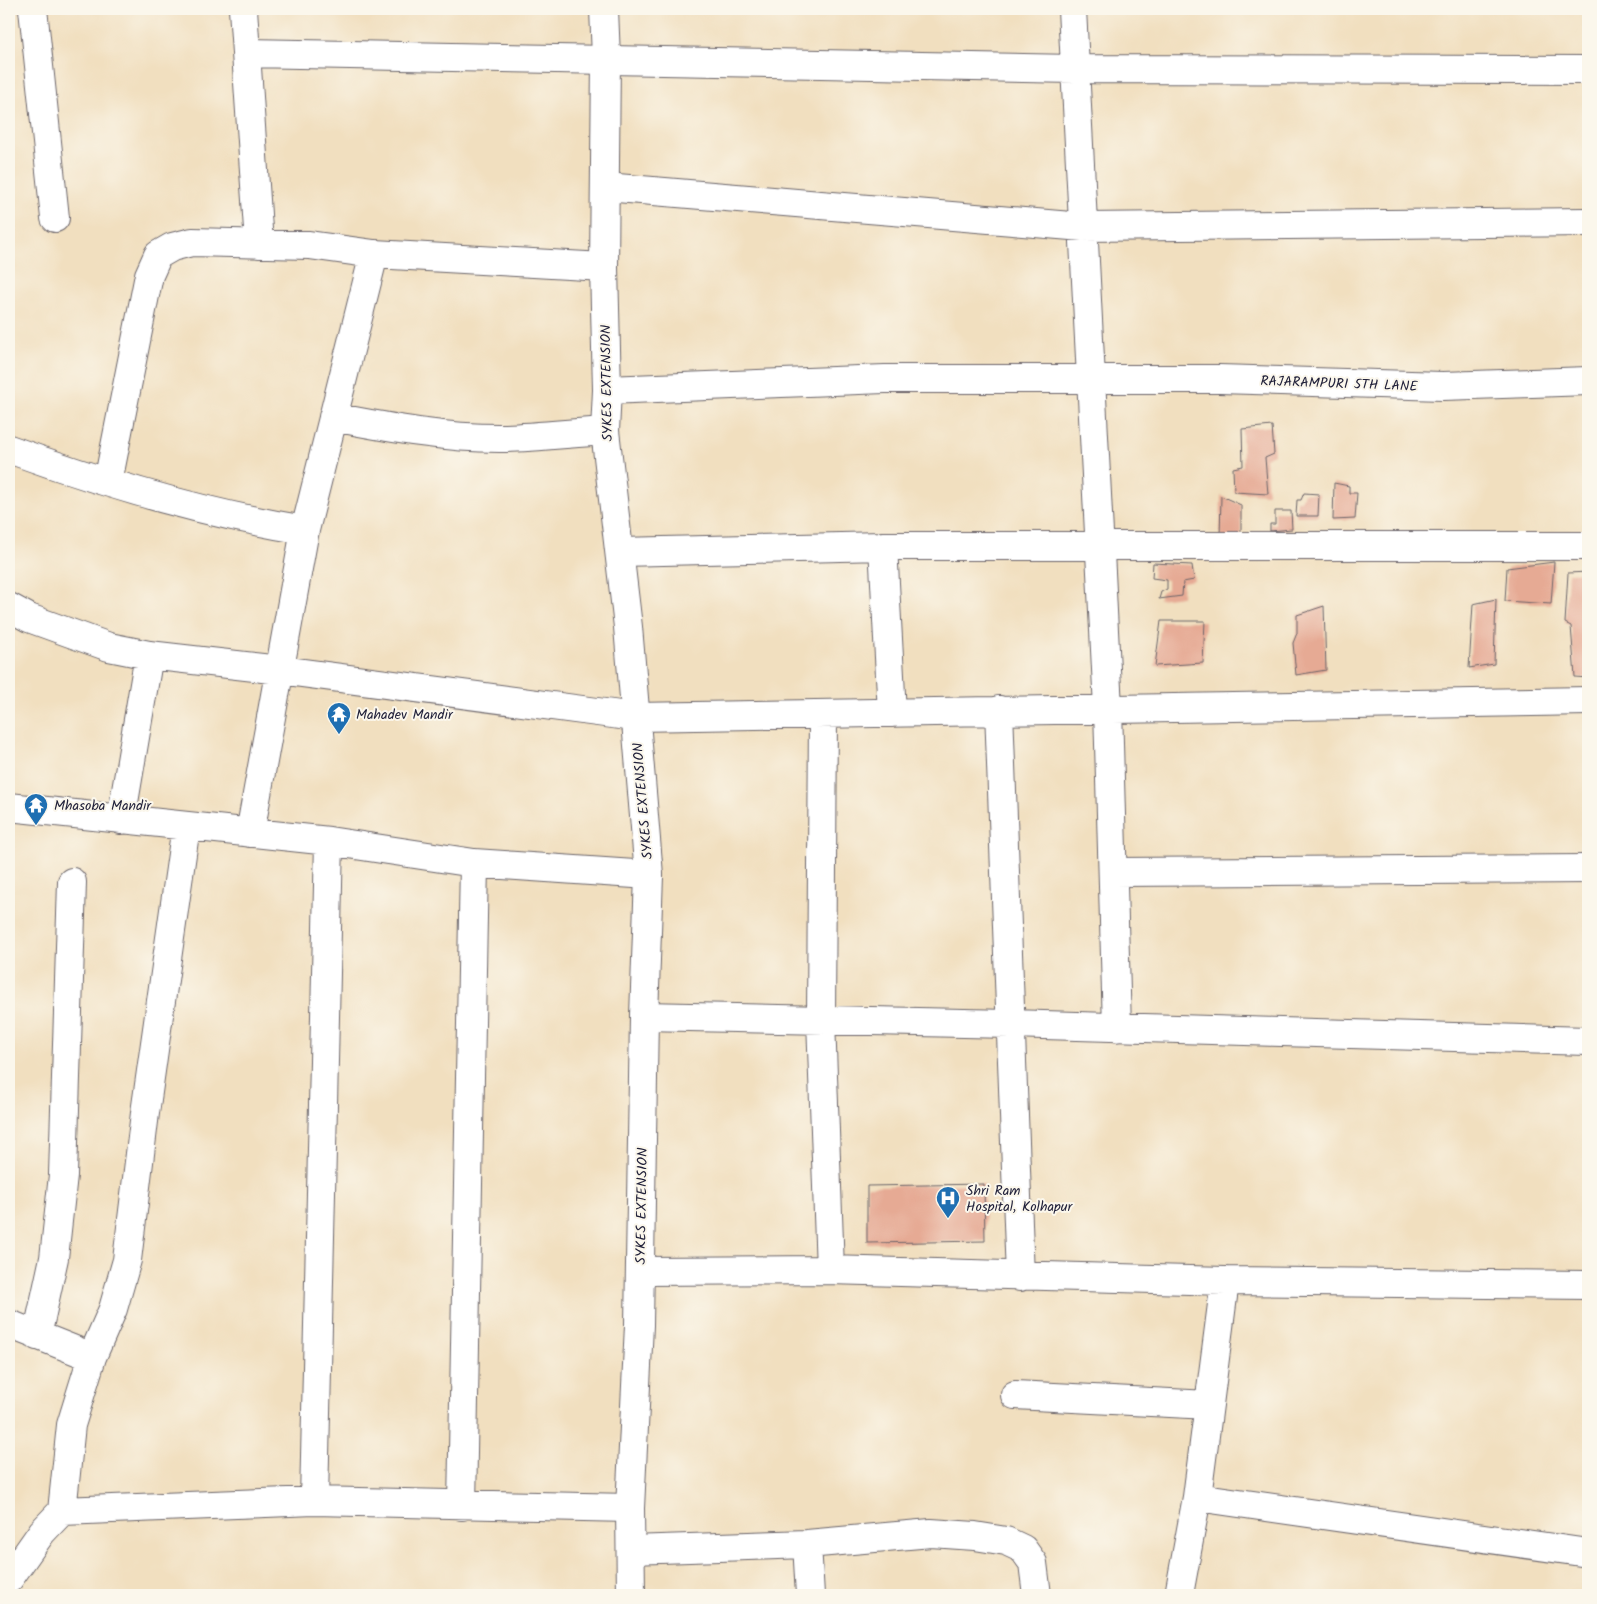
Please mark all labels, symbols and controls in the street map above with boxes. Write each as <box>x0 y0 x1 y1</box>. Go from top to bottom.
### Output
street label: SYKES EXTENSION <box>595 324 619 442</box>
street label: RAJARAMPURI 5TH LANE <box>1260 370 1419 398</box>
temple icon: Mahadev Mandir <box>326 701 352 735</box>
place label: Mahadev Mandir <box>356 704 454 726</box>
street label: SYKES EXTENSION <box>627 741 659 860</box>
temple icon: Mhasoba Mandir <box>23 792 49 826</box>
place label: Mhasoba Mandir <box>54 795 152 817</box>
street label: SYKES EXTENSION <box>630 1147 654 1265</box>
place label: Shri Ram Hospital, Kolhapur <box>966 1180 1073 1218</box>
hospital icon: Shri Ram Hospital, Kolhapur <box>935 1185 961 1219</box>

